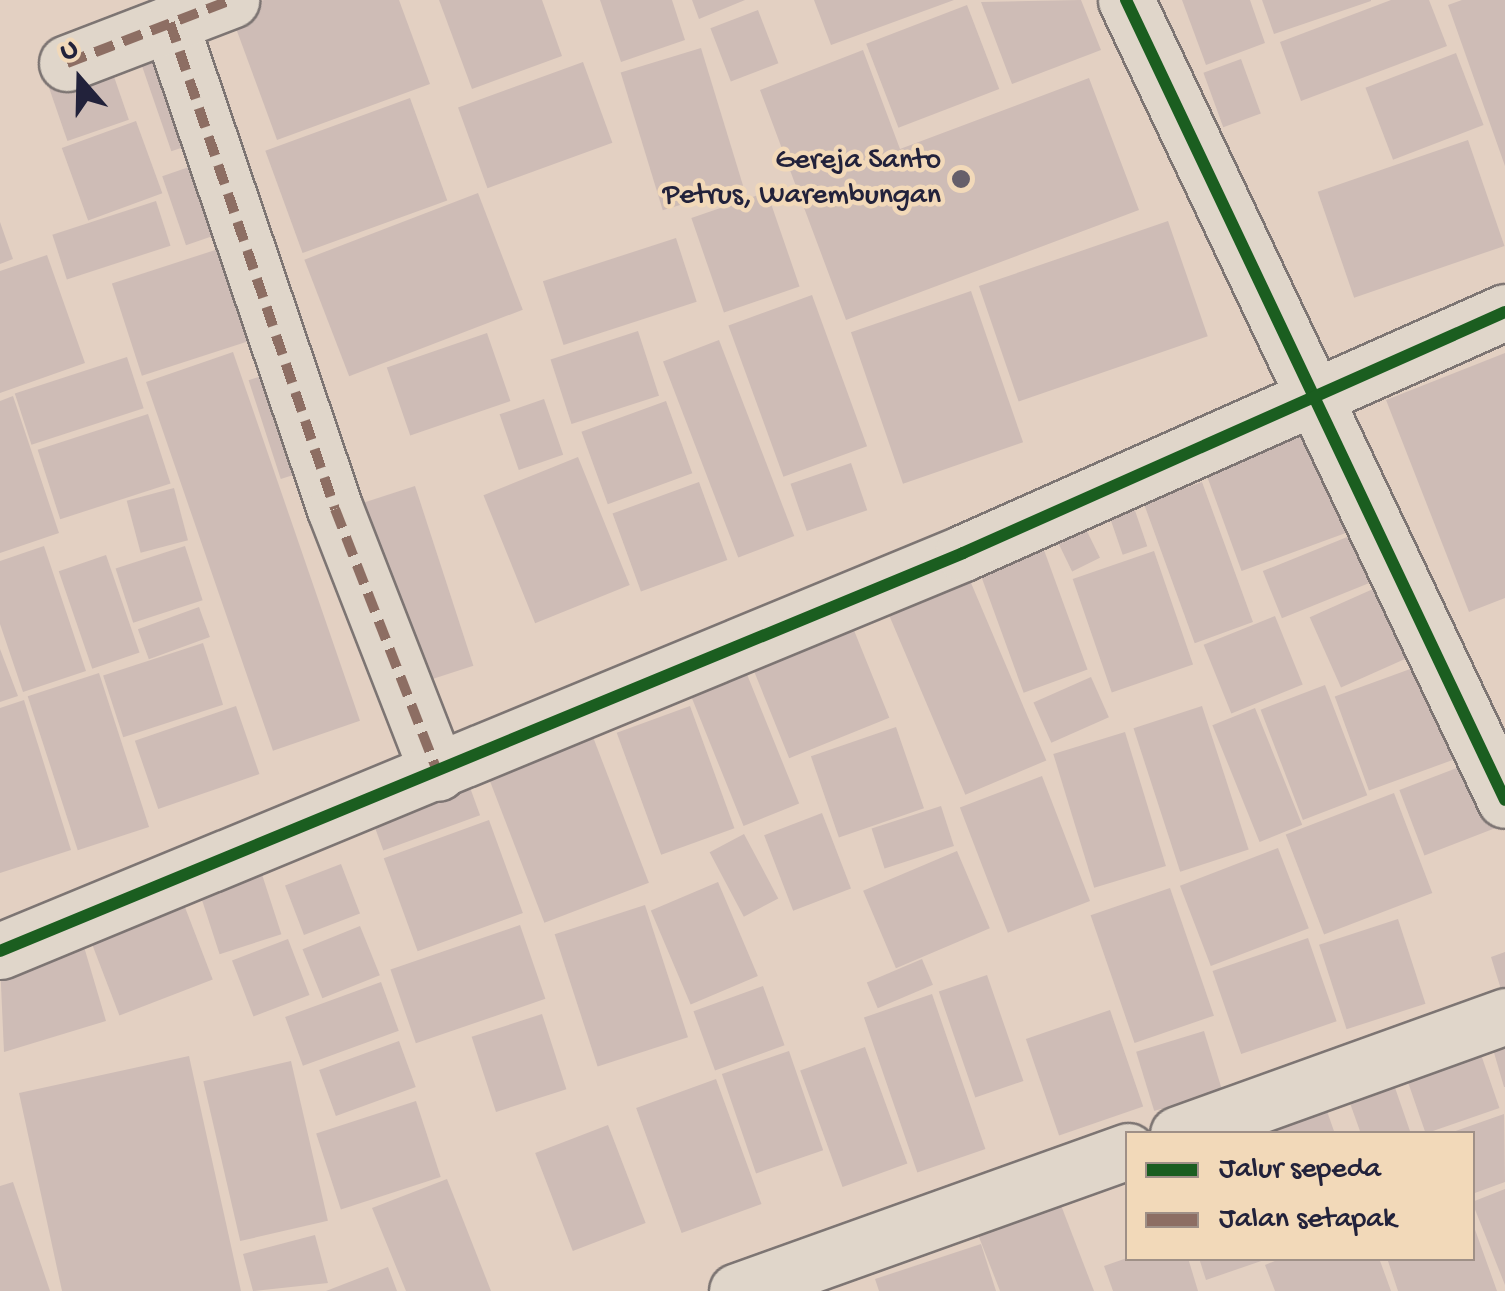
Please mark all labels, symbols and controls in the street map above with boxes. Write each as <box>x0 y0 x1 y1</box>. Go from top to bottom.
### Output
north arrow <box>30 30 130 130</box>
text: U <box>56 33 83 70</box>
place label: Gereja Santo Petrus, Warembungan <box>663 144 941 214</box>
marker: Gereja Santo Petrus, Warembungan <box>950 168 972 190</box>
legend <box>1125 1131 1475 1261</box>
text: Jalur sepeda <box>1219 1153 1381 1188</box>
text: Jalan setapak <box>1219 1203 1396 1238</box>

